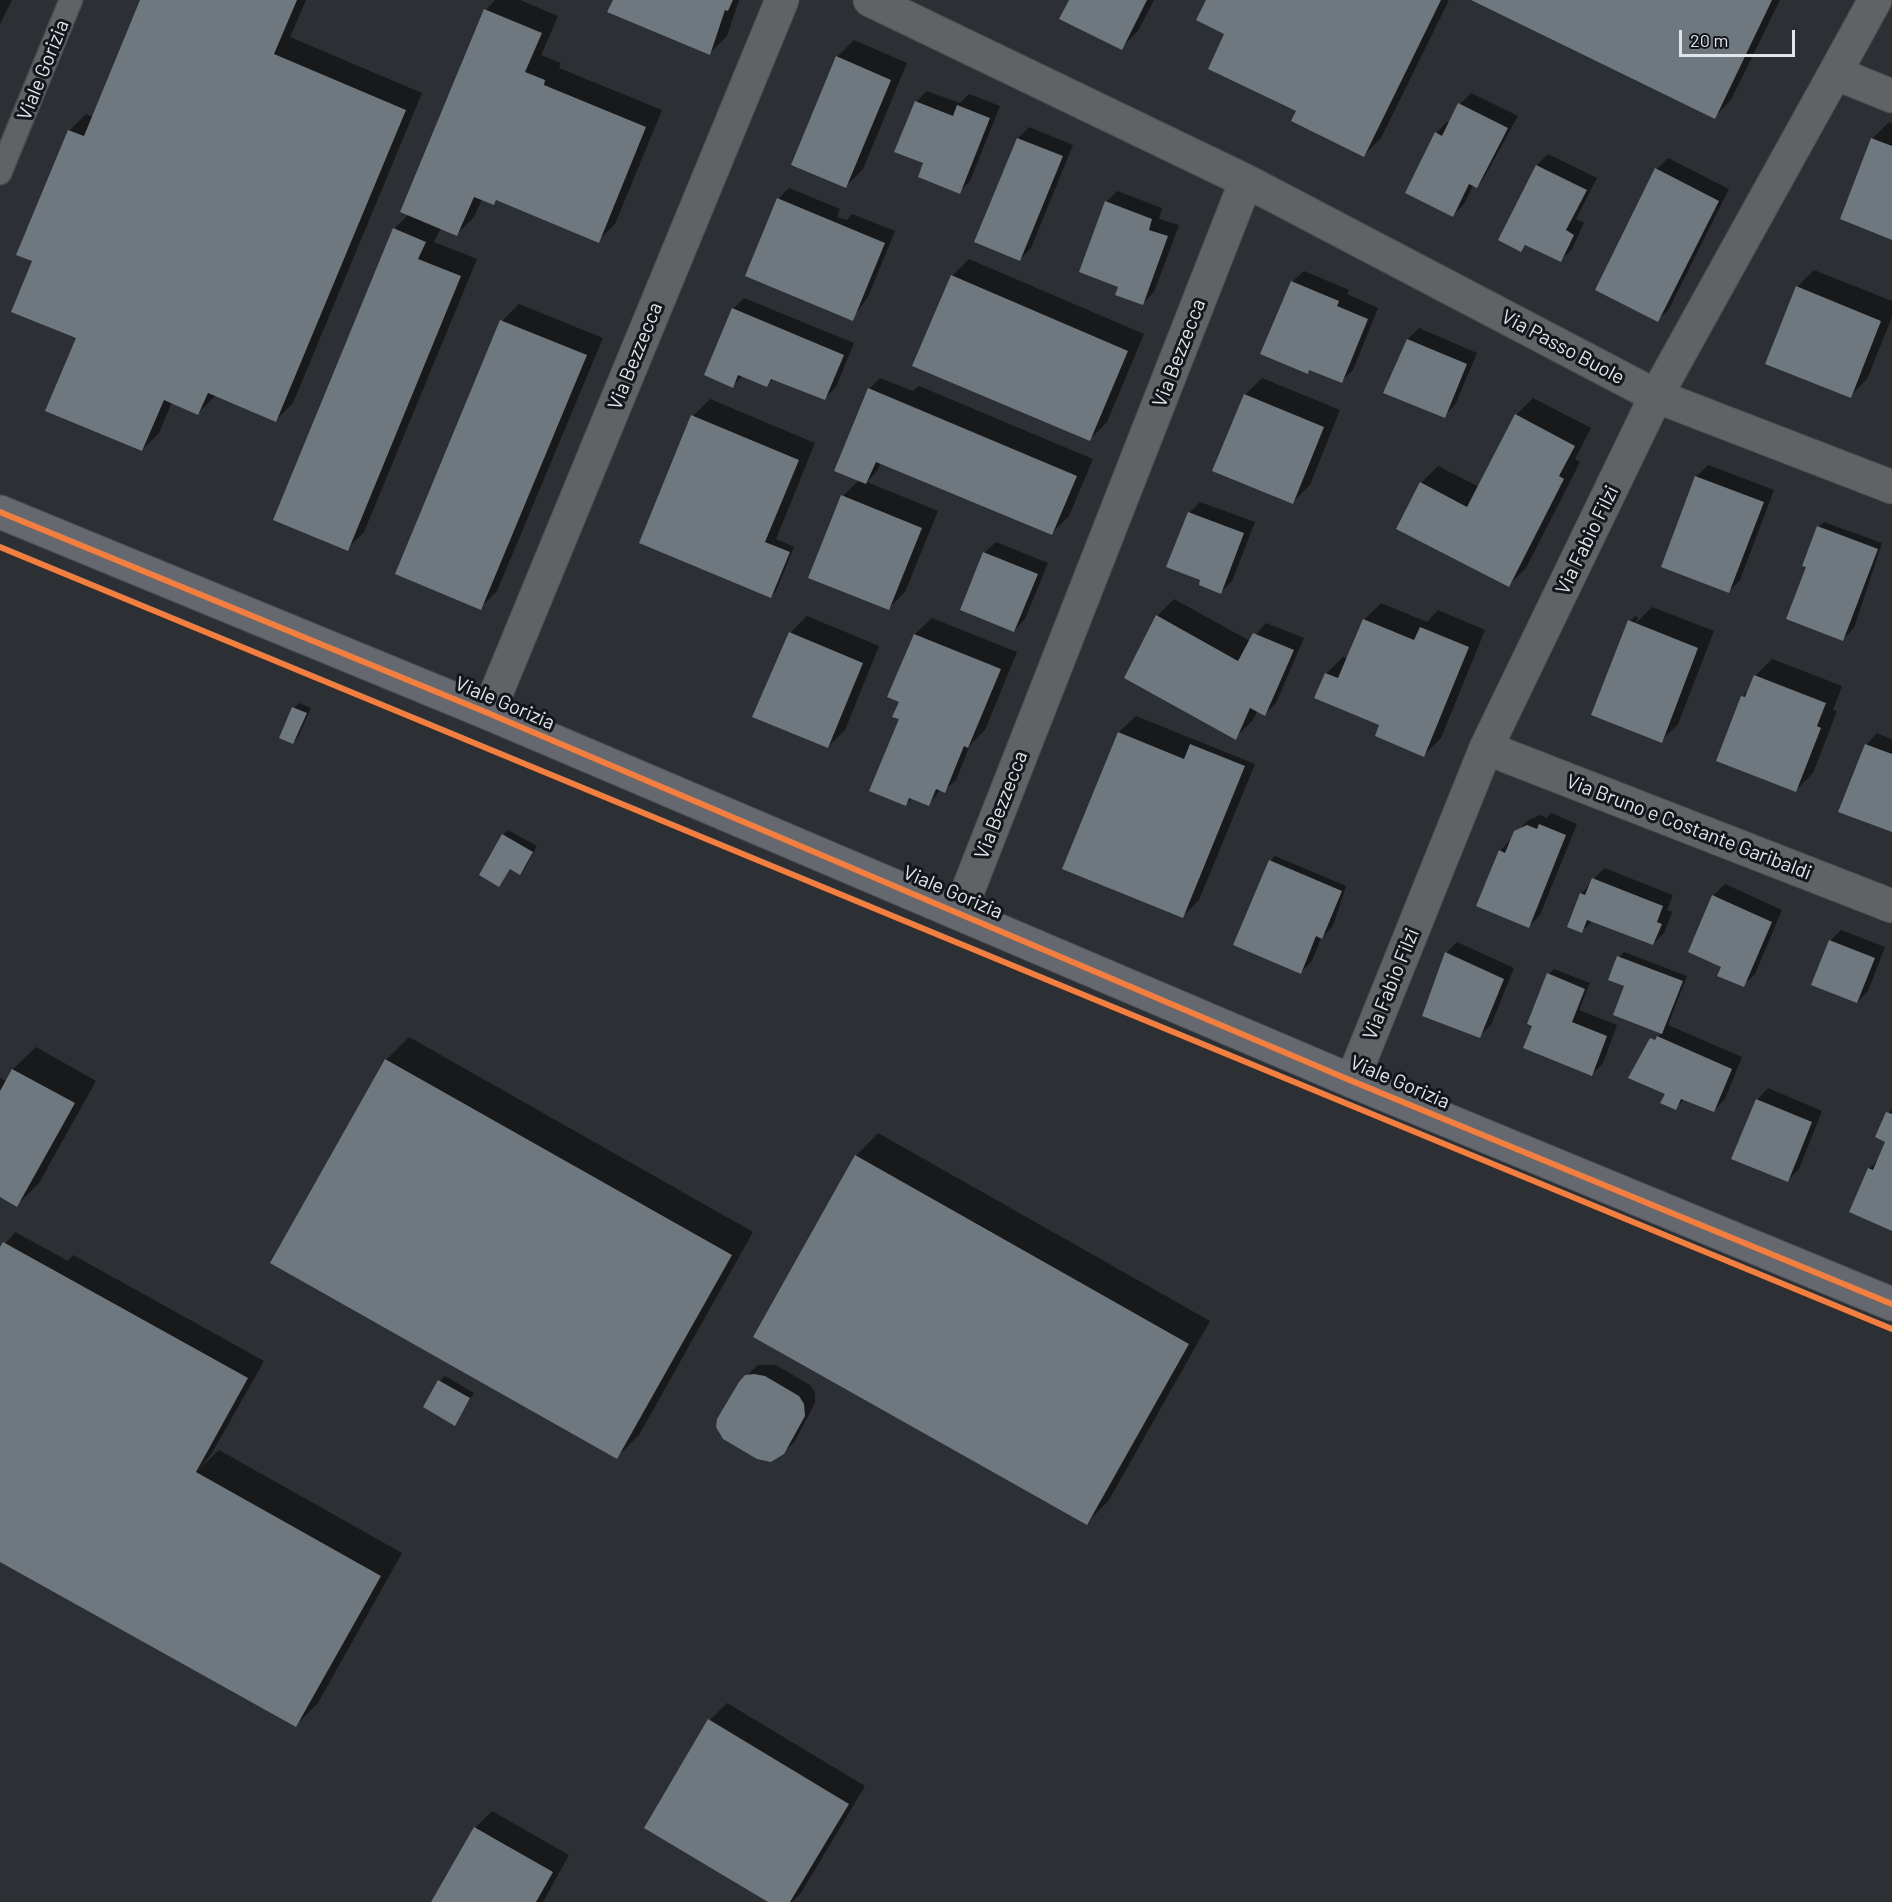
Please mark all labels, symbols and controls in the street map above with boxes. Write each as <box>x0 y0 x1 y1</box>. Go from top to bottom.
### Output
street label: Viale Gorizia <box>12 16 74 124</box>
scale bar <box>1682 18 1798 56</box>
text: 20 m <box>1690 29 1728 51</box>
street label: Via Bezzecca <box>1147 296 1211 410</box>
street label: Via Bezzecca <box>603 299 667 413</box>
street label: Via Passo Buole <box>1497 304 1629 390</box>
street label: Via Fabio Filzi <box>1550 482 1624 598</box>
street label: Viale Gorizia <box>451 671 559 735</box>
street label: Via Bezzecca <box>969 748 1033 862</box>
street label: Via Bruno e Costante Garibaldi <box>1563 769 1815 885</box>
street label: Viale Gorizia <box>899 860 1007 924</box>
street label: Via Fabio Filzi <box>1358 925 1424 1043</box>
street label: Viale Gorizia <box>1346 1050 1454 1114</box>

